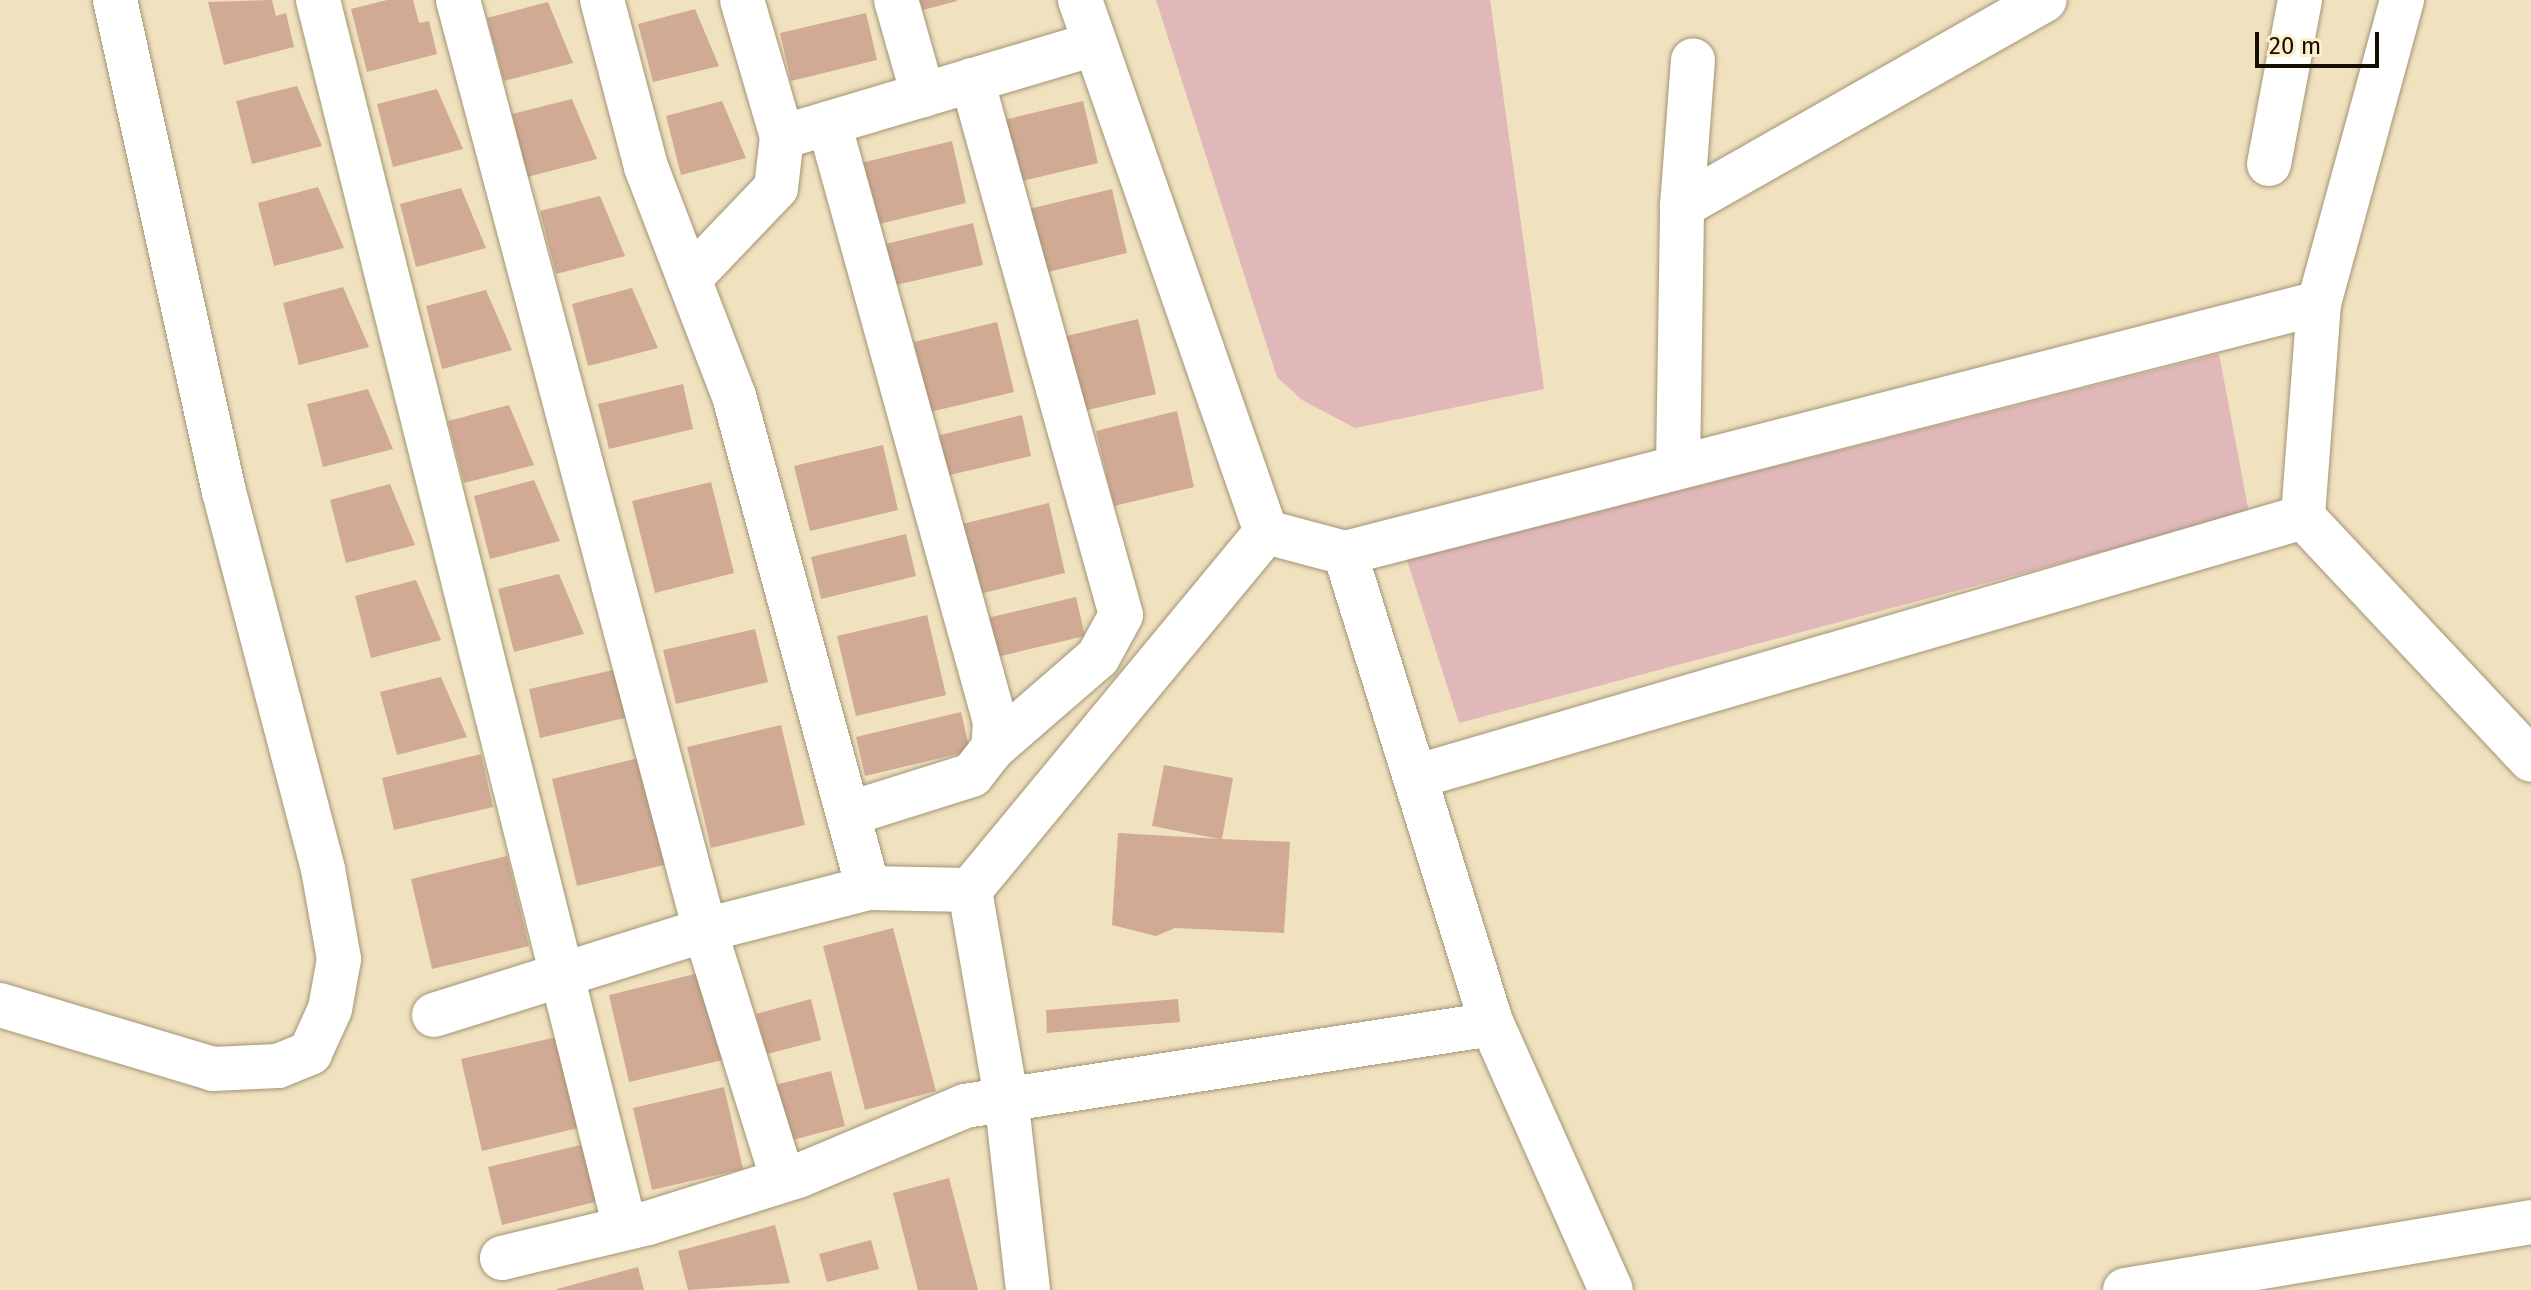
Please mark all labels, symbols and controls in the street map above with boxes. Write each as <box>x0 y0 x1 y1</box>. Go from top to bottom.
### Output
scale bar <box>2259 16 2383 66</box>
text: 20 m <box>2269 32 2321 60</box>

